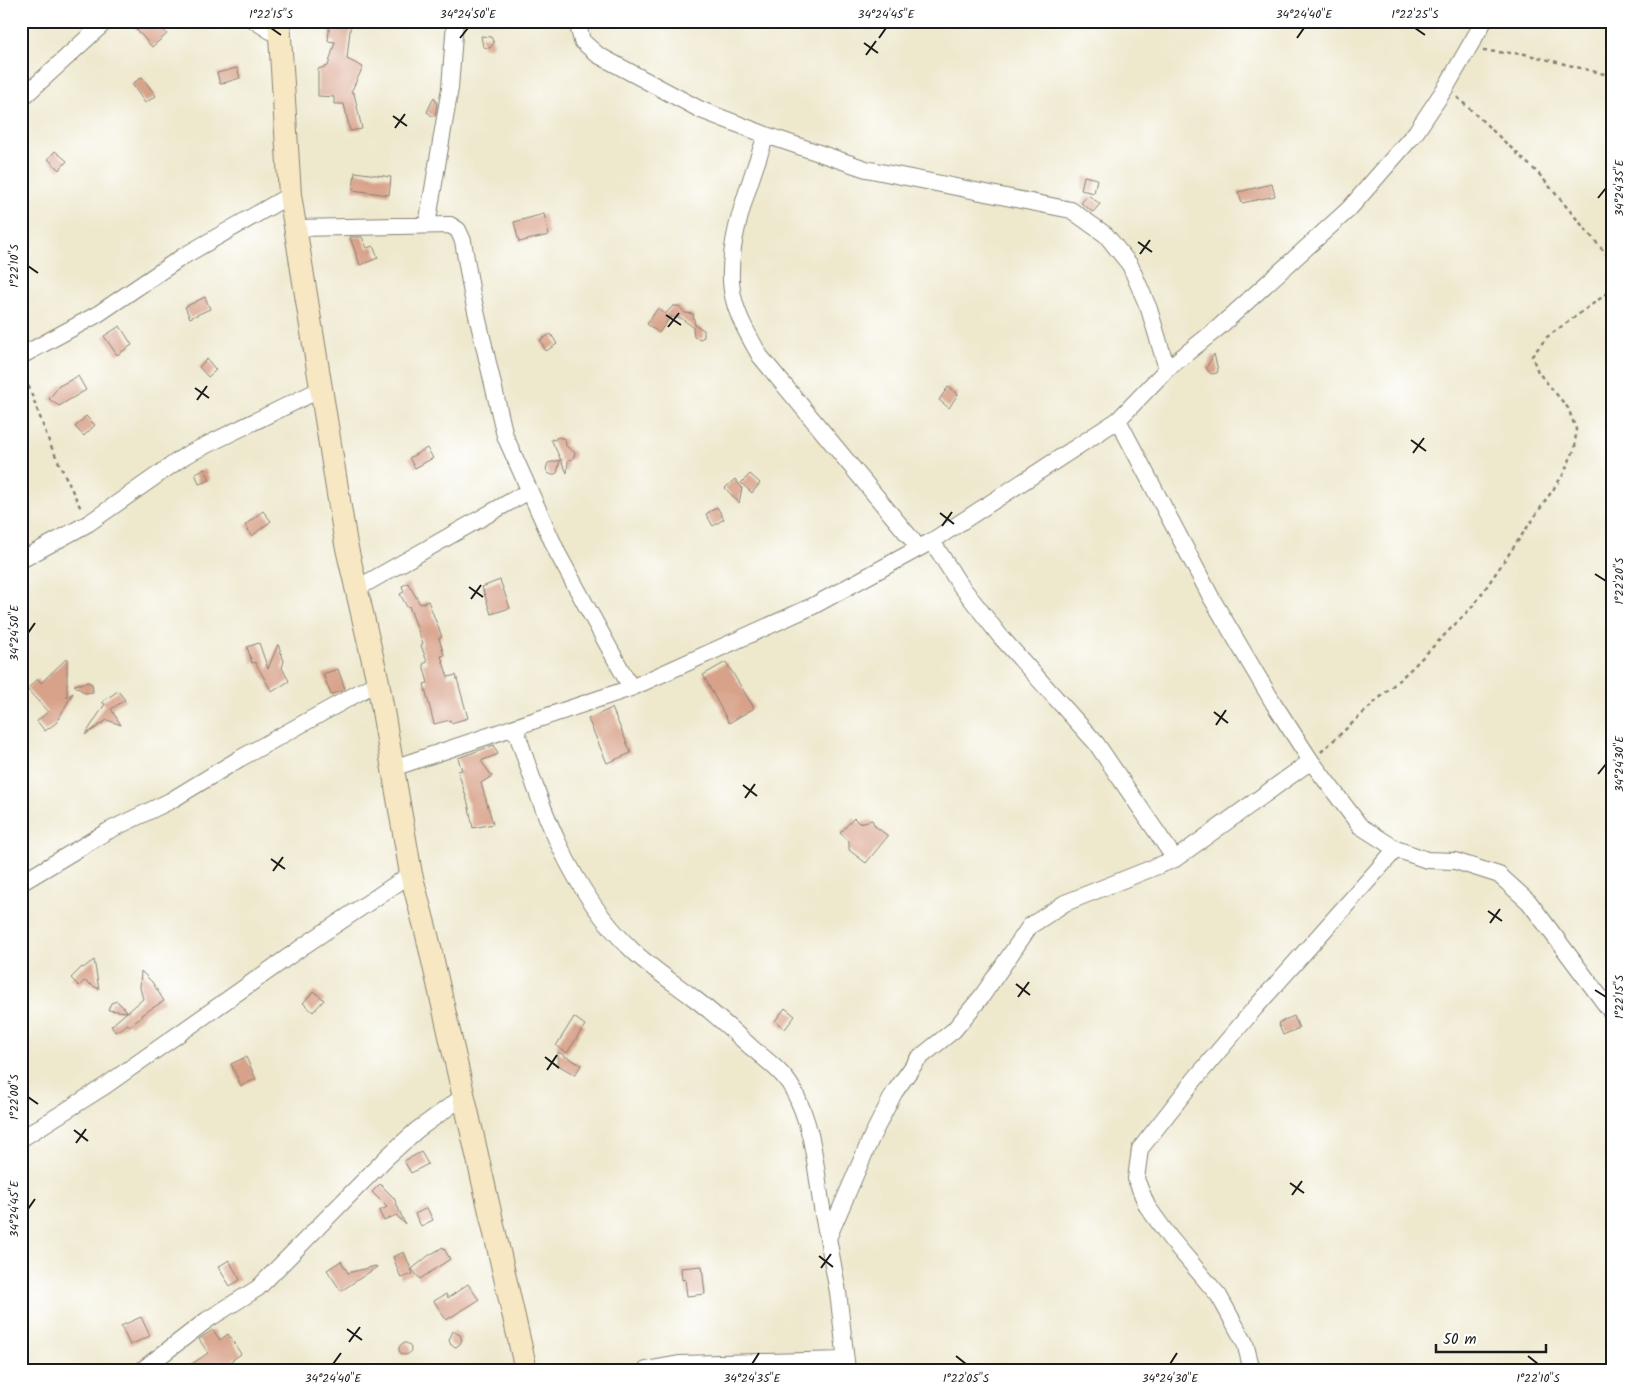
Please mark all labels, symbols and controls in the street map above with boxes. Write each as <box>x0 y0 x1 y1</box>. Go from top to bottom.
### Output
text: 1°22'15"S <box>249 5 294 24</box>
text: 34°24'50"E <box>440 5 497 24</box>
text: 34°24'45"E <box>858 5 915 24</box>
text: 34°24'40"E <box>1276 5 1333 24</box>
text: 1°22'25"S <box>1391 5 1439 24</box>
text: 34°24'35"E <box>1610 158 1629 217</box>
text: 1°22'10"S <box>5 244 24 288</box>
text: 1°22'20"S <box>1610 557 1629 604</box>
text: 34°24'50"E <box>5 604 24 661</box>
text: 34°24'30"E <box>1610 735 1629 792</box>
text: 1°22'15"S <box>1610 974 1629 1019</box>
text: 1°22'00"S <box>5 1073 24 1120</box>
text: 34°24'45"E <box>5 1180 24 1237</box>
scale bar <box>1436 1321 1546 1353</box>
text: 50 m <box>1443 1328 1477 1352</box>
text: 34°24'40"E <box>305 1369 362 1388</box>
text: 34°24'35"E <box>723 1369 782 1388</box>
text: 1°22'05"S <box>943 1369 990 1388</box>
text: 34°24'30"E <box>1142 1369 1199 1388</box>
text: 1°22'10"S <box>1516 1369 1560 1388</box>

